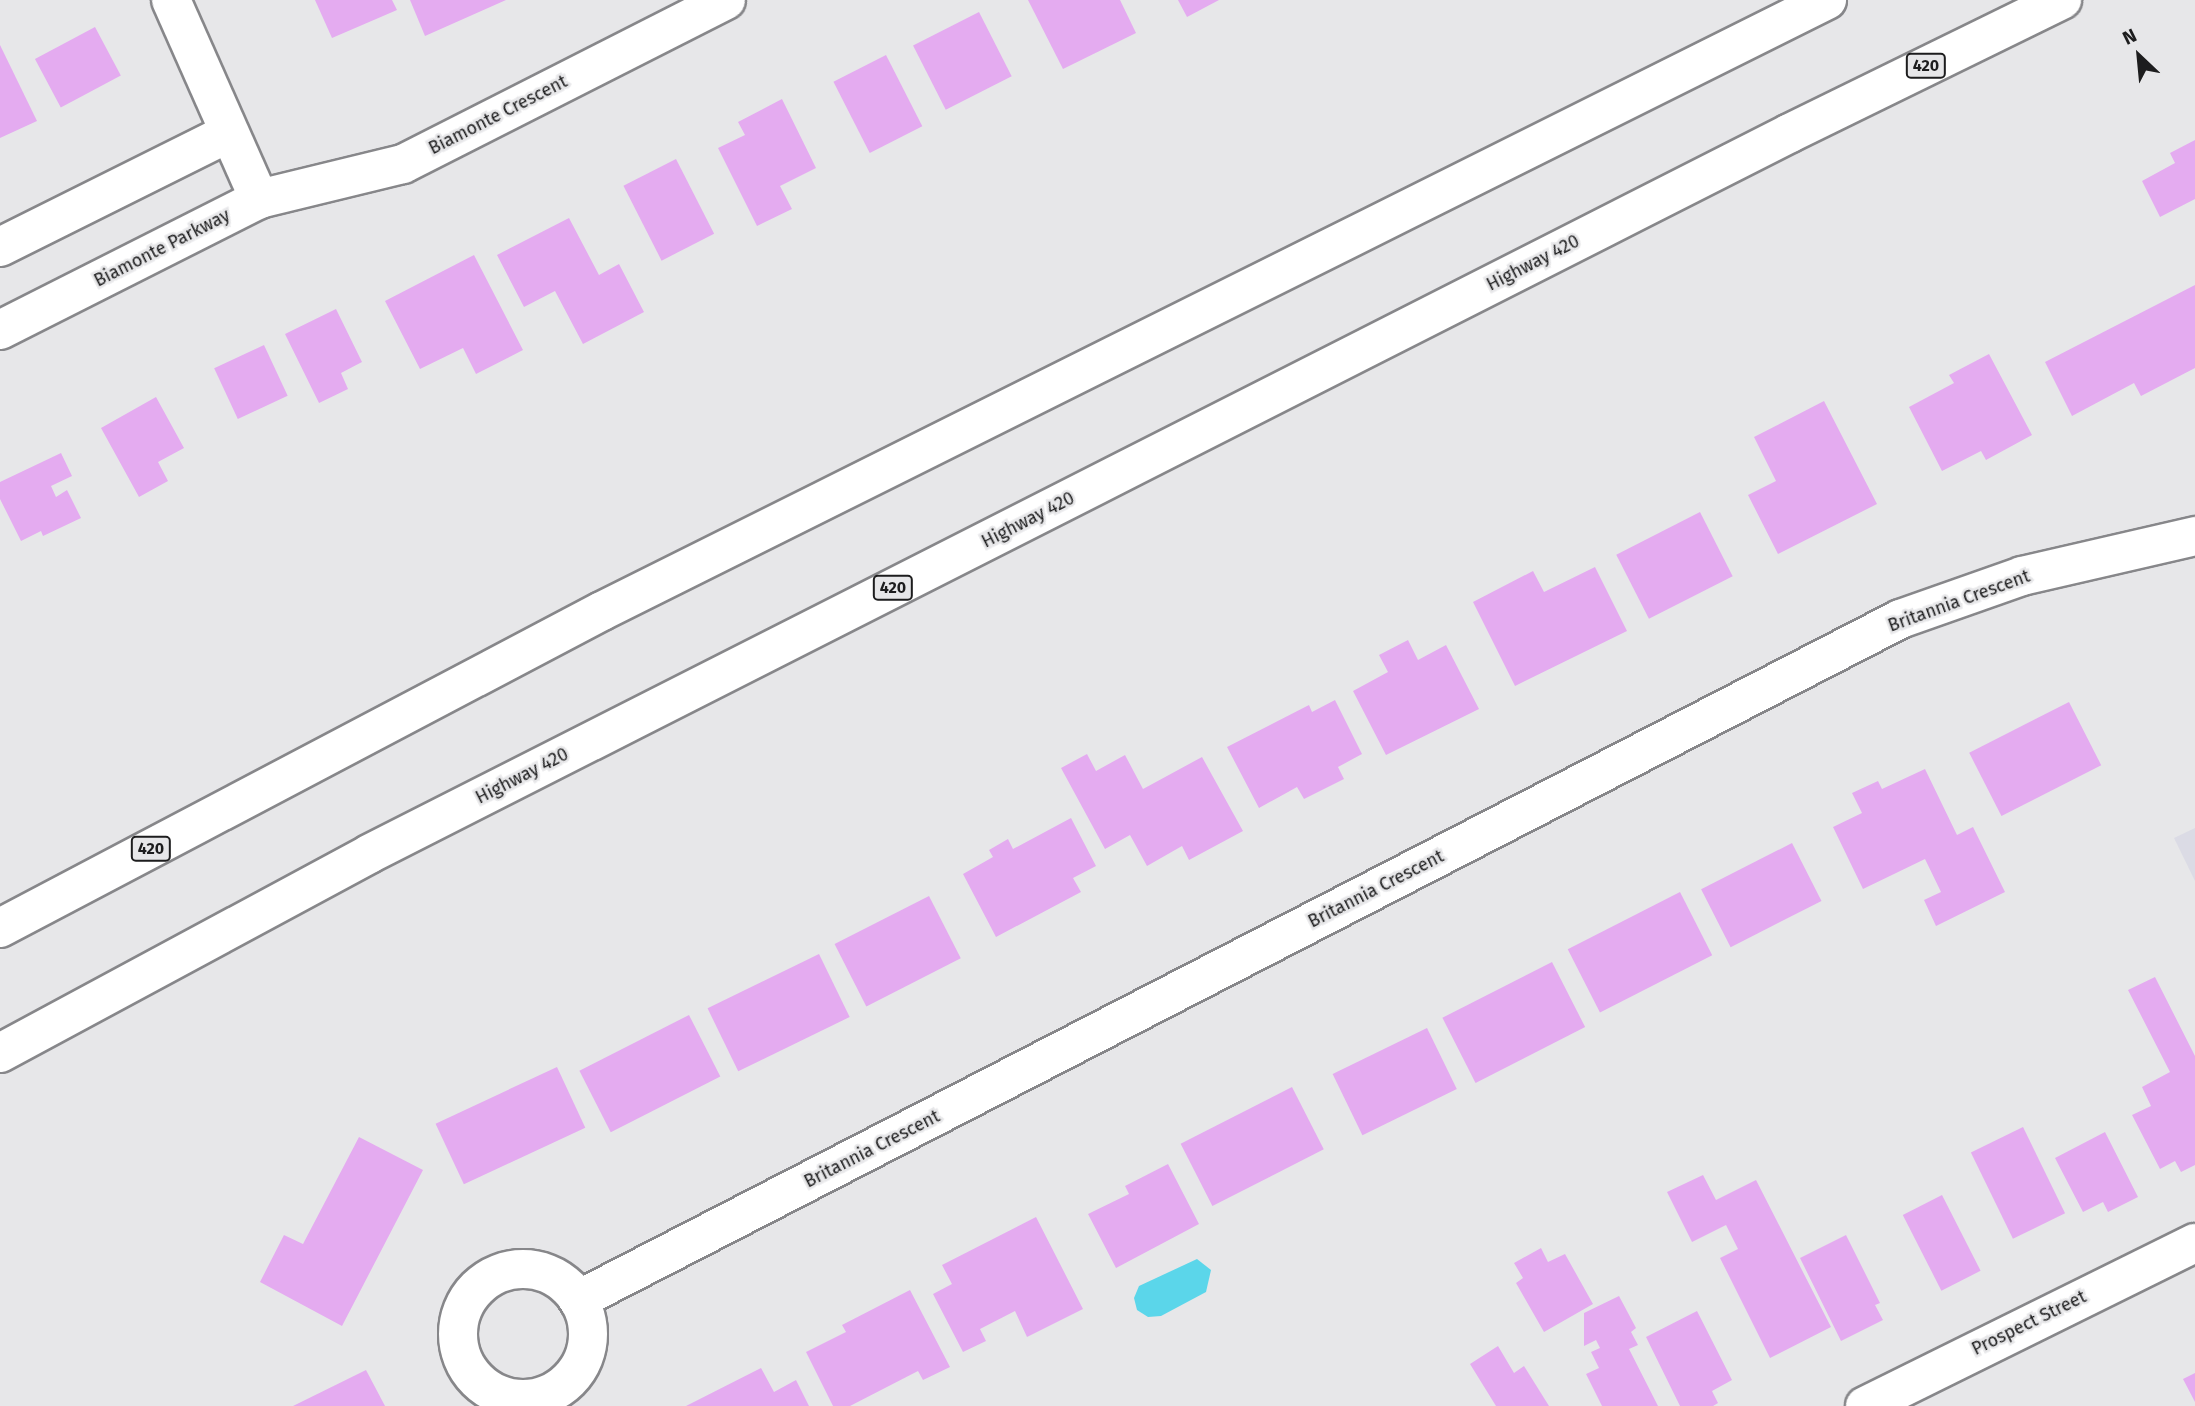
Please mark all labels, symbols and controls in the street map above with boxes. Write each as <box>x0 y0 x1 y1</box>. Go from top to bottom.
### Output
north arrow <box>2104 21 2174 91</box>
text: N <box>2119 24 2140 50</box>
road number: 420 <box>1905 54 1947 78</box>
street label: Biamonte Crescent <box>425 71 571 159</box>
street label: Biamonte Parkway <box>90 204 234 292</box>
street label: Highway 420 <box>1483 230 1583 296</box>
street label: Highway 420 <box>978 487 1078 553</box>
street label: Britannia Crescent <box>1885 565 2033 637</box>
road number: 420 <box>872 576 914 600</box>
street label: Highway 420 <box>472 743 572 809</box>
road number: 420 <box>130 836 172 862</box>
street label: Britannia Crescent <box>1305 845 1447 933</box>
street label: Britannia Crescent <box>801 1105 943 1193</box>
street label: Prospect Street <box>1968 1286 2090 1360</box>

